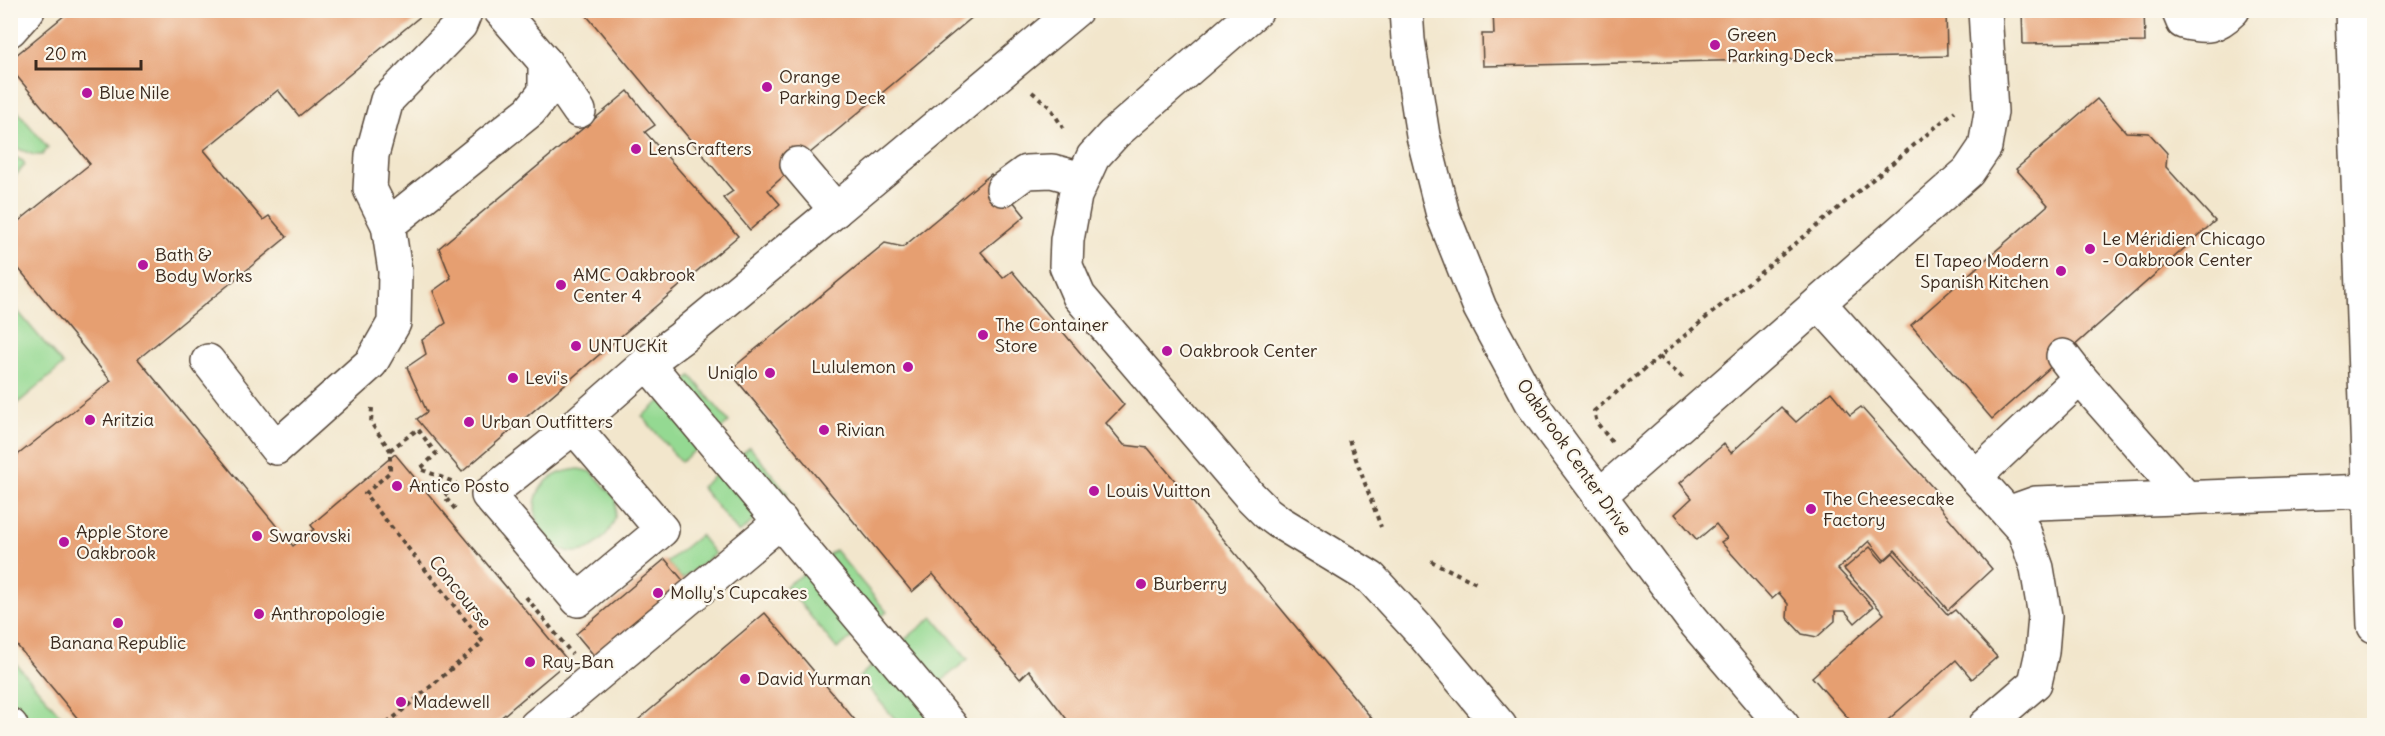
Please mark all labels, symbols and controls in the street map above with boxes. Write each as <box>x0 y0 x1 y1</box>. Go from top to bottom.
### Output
place label: Green Parking Deck <box>1727 23 1834 67</box>
scale bar <box>36 33 141 71</box>
marker: Green Parking Deck <box>1708 38 1722 52</box>
text: 20 m <box>45 42 87 65</box>
place label: Orange Parking Deck <box>779 65 886 109</box>
marker: Orange Parking Deck <box>760 80 774 94</box>
place label: Blue Nile <box>99 81 169 104</box>
marker: Blue Nile <box>80 86 94 100</box>
place label: LensCrafters <box>648 137 752 160</box>
marker: LensCrafters <box>629 142 643 156</box>
place label: Le Méridien Chicago - Oakbrook Center <box>2102 227 2265 271</box>
marker: Le Méridien Chicago - Oakbrook Center <box>2083 242 2097 256</box>
place label: Bath & Body Works <box>155 243 253 287</box>
place label: El Tapeo Modern Spanish Kitchen <box>1915 249 2049 293</box>
marker: Bath & Body Works <box>136 258 150 272</box>
place label: AMC Oakbrook Center 4 <box>573 263 695 307</box>
marker: El Tapeo Modern Spanish Kitchen <box>2054 264 2068 278</box>
marker: AMC Oakbrook Center 4 <box>554 278 568 292</box>
place label: The Container Store <box>995 313 1109 357</box>
marker: The Container Store <box>976 328 990 342</box>
place label: UNTUCKit <box>588 334 668 357</box>
marker: UNTUCKit <box>569 339 583 353</box>
place label: Oakbrook Center <box>1179 339 1318 362</box>
marker: Oakbrook Center <box>1160 344 1174 358</box>
place label: Lululemon <box>811 355 896 378</box>
marker: Lululemon <box>901 360 915 374</box>
place label: Uniqlo <box>707 361 758 384</box>
place label: Levi's <box>525 366 568 389</box>
marker: Uniqlo <box>763 366 777 380</box>
marker: Levi's <box>506 371 520 385</box>
street label: Oakbrook Center Drive <box>1512 374 1637 539</box>
place label: Aritzia <box>102 408 154 431</box>
place label: Urban Outfitters <box>481 410 613 433</box>
marker: Aritzia <box>83 413 97 427</box>
marker: Urban Outfitters <box>462 415 476 429</box>
place label: Rivian <box>836 418 885 441</box>
marker: Rivian <box>817 423 831 437</box>
place label: Antico Posto <box>409 474 509 497</box>
marker: Antico Posto <box>390 479 404 493</box>
place label: Louis Vuitton <box>1106 479 1211 502</box>
marker: Louis Vuitton <box>1087 484 1101 498</box>
place label: The Cheesecake Factory <box>1823 487 1954 531</box>
marker: The Cheesecake Factory <box>1804 502 1818 516</box>
place label: Apple Store Oakbrook <box>76 520 168 564</box>
place label: Swarovski <box>269 524 351 547</box>
marker: Swarovski <box>250 529 264 543</box>
marker: Apple Store Oakbrook <box>57 535 71 549</box>
street label: Concourse <box>424 551 497 633</box>
place label: Burberry <box>1153 572 1227 595</box>
marker: Burberry <box>1134 577 1148 591</box>
place label: Molly's Cupcakes <box>670 581 807 604</box>
marker: Molly's Cupcakes <box>651 586 665 600</box>
place label: Anthropologie <box>271 602 385 625</box>
marker: Anthropologie <box>252 607 266 621</box>
marker: Banana Republic <box>111 616 125 630</box>
place label: Banana Republic <box>50 631 186 654</box>
place label: Ray-Ban <box>542 650 614 673</box>
marker: Ray-Ban <box>523 655 537 669</box>
place label: David Yurman <box>757 667 871 690</box>
marker: David Yurman <box>738 672 752 686</box>
place label: Madewell <box>413 690 490 713</box>
marker: Madewell <box>394 695 408 709</box>

